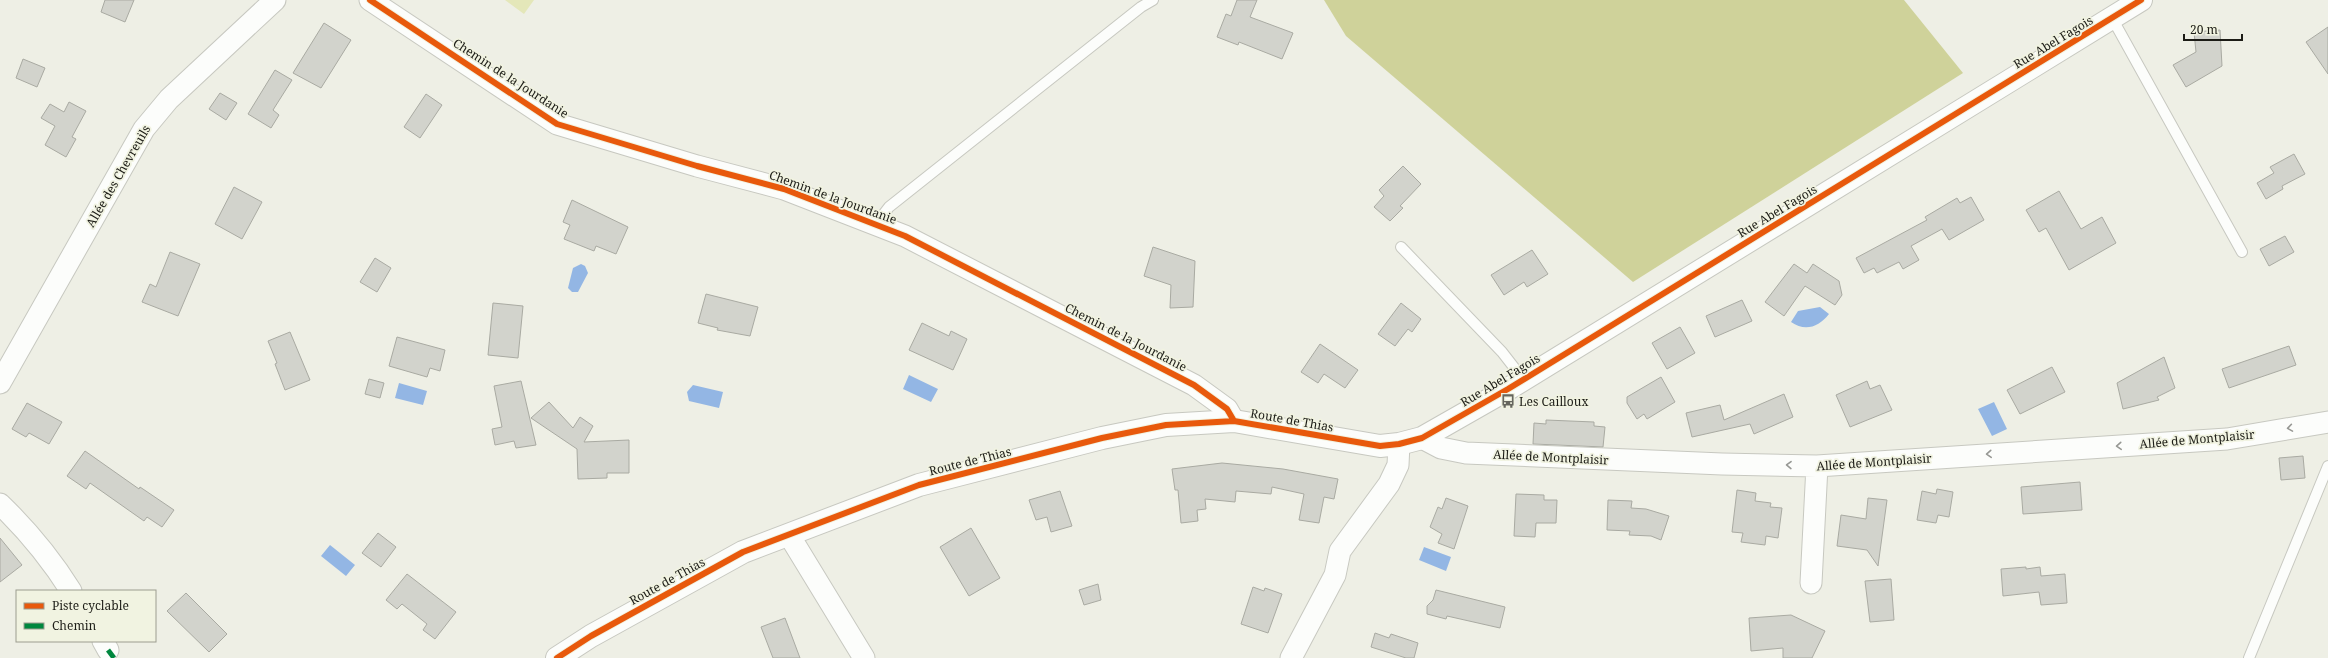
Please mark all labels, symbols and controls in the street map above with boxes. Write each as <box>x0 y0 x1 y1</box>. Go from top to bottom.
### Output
street label: Rue Abel Fagois <box>2010 12 2096 72</box>
scale bar <box>2184 16 2242 42</box>
text: 20 m <box>2190 21 2218 38</box>
street label: Chemin de la Jourdanie <box>450 34 572 122</box>
street label: Allée des Chevreuils <box>82 122 154 230</box>
street label: Chemin de la Jourdanie <box>767 166 899 228</box>
street label: Rue Abel Fagois <box>1734 181 1820 241</box>
street label: Chemin de la Jourdanie <box>1062 299 1190 375</box>
street label: Rue Abel Fagois <box>1457 350 1543 410</box>
bus stop icon: Les Cailloux <box>1500 393 1516 409</box>
place label: Les Cailloux <box>1519 393 1588 410</box>
street label: Route de Thias <box>1249 404 1335 436</box>
one-way arrow <box>2286 423 2293 432</box>
street label: Allée de Montplaisir <box>2139 425 2256 453</box>
one-way arrow <box>2116 441 2122 450</box>
street label: Route de Thias <box>927 443 1013 479</box>
street label: Allée de Montplaisir <box>1493 445 1609 469</box>
street label: Allée de Montplaisir <box>1816 449 1933 475</box>
one-way arrow <box>1986 450 1992 459</box>
one-way arrow <box>1786 461 1792 469</box>
street label: Route de Thias <box>626 553 708 609</box>
legend <box>16 590 156 642</box>
text: Piste cyclable <box>52 597 129 614</box>
text: Chemin <box>52 617 97 634</box>

